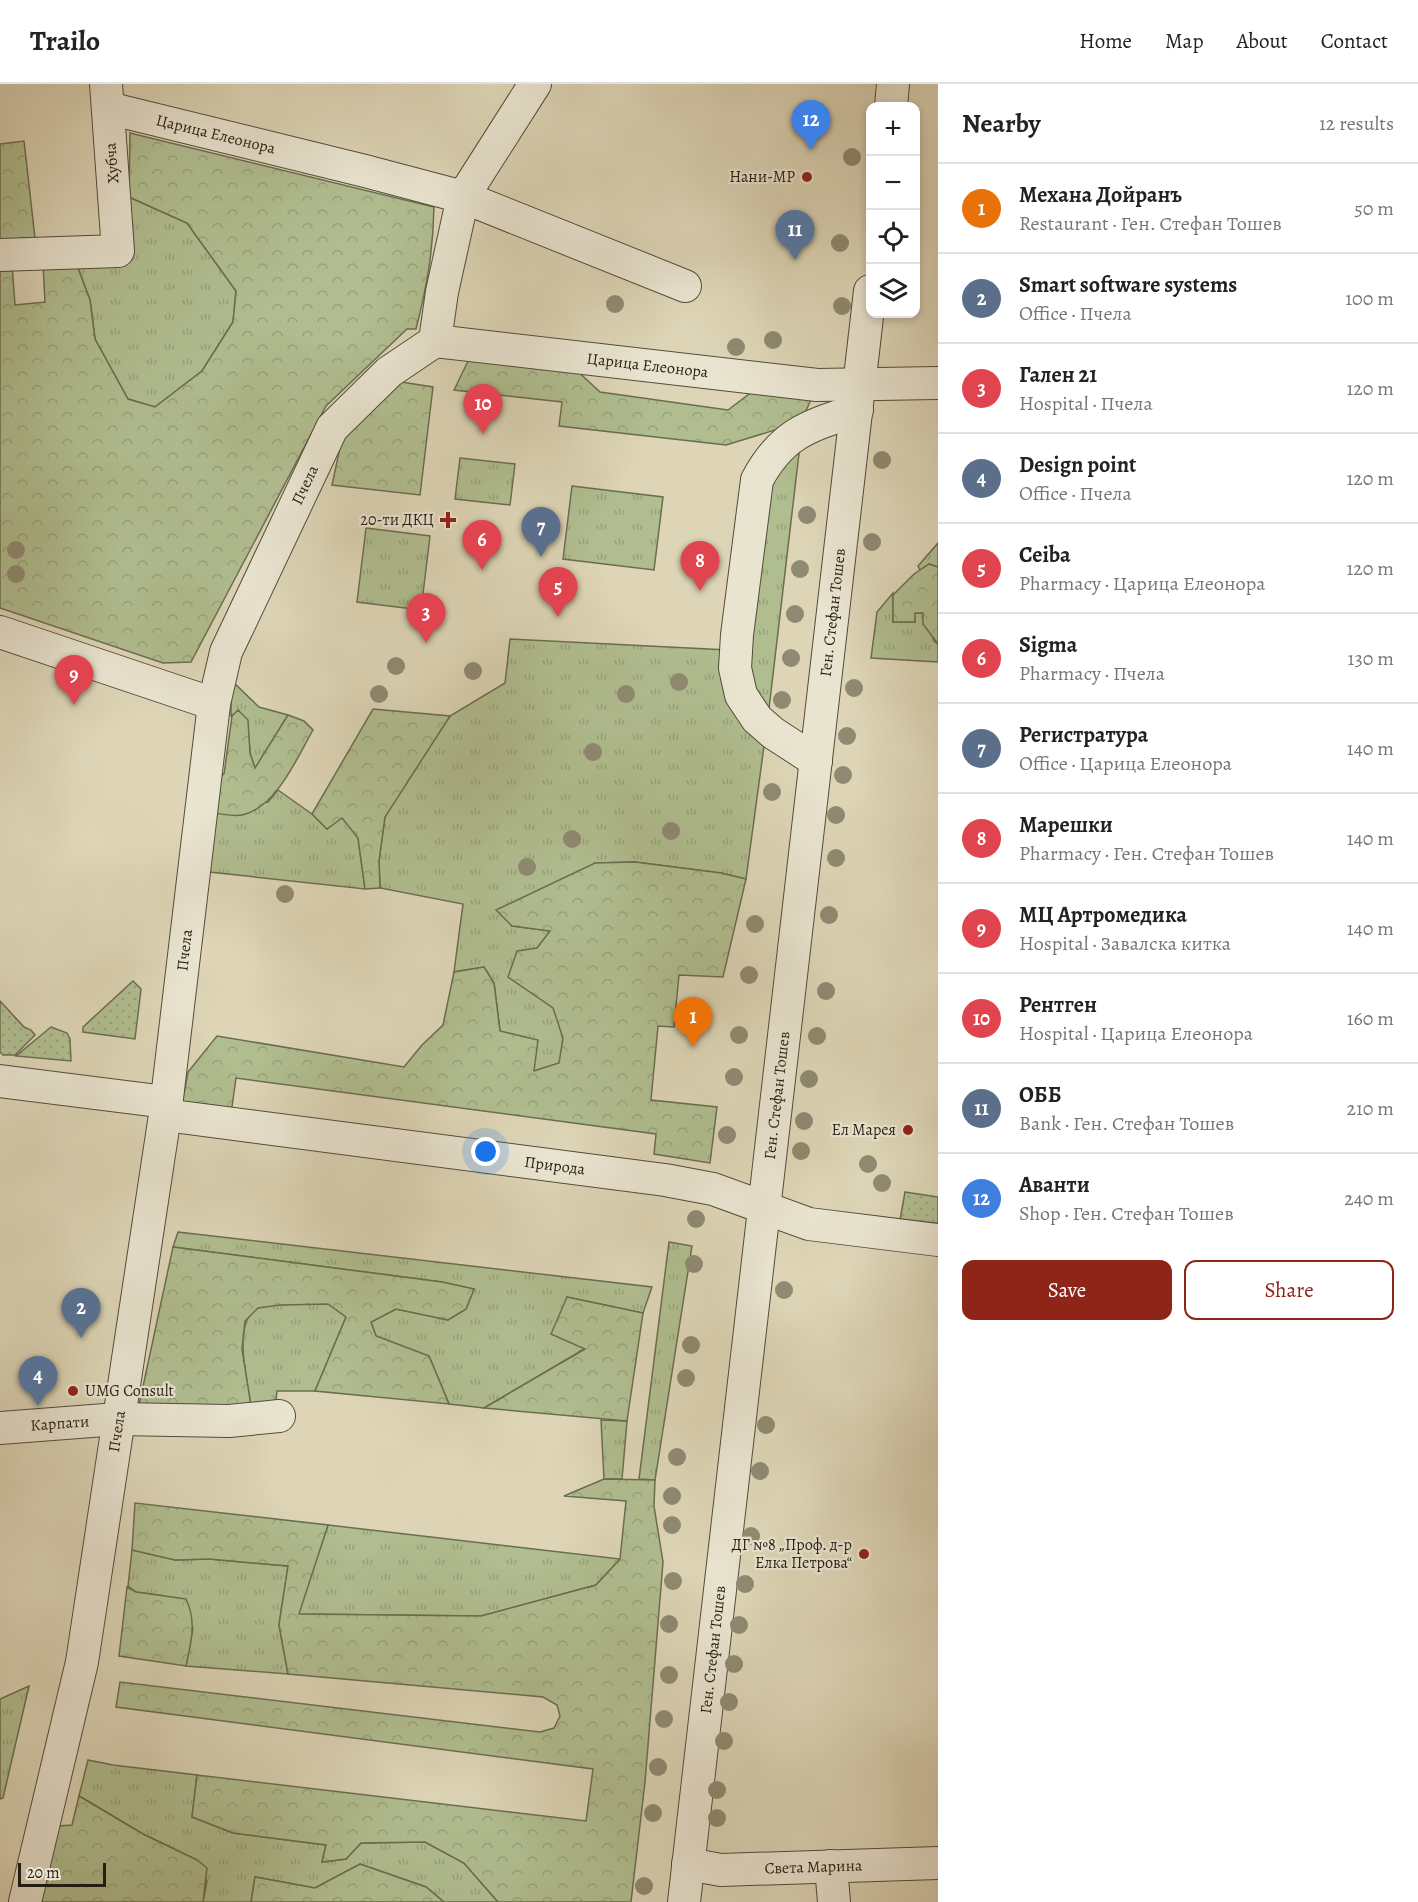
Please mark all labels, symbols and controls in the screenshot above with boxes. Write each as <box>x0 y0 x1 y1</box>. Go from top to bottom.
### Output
text: Trailo <box>30 22 100 60</box>
text: Home <box>1079 27 1132 55</box>
text: Map <box>1165 27 1203 55</box>
text: About <box>1236 27 1288 55</box>
text: Contact <box>1321 27 1388 55</box>
pin: 12 <box>792 100 830 150</box>
map controls <box>866 102 920 318</box>
button: + <box>866 102 920 156</box>
text: Nearby <box>962 106 1041 141</box>
street label: Царица Елеонора <box>154 109 278 160</box>
text: 12 results <box>1319 110 1394 137</box>
street label: Хубча <box>100 141 124 184</box>
button: − <box>866 156 920 210</box>
place label: Нани-МР <box>729 166 795 188</box>
marker: Нани-МР <box>800 170 814 184</box>
text: Механа Дойранъ <box>1019 180 1182 210</box>
text: 1 <box>978 195 985 222</box>
text: 50 m <box>1354 195 1394 222</box>
pin: 11 <box>776 210 814 260</box>
button: locate <box>866 210 920 264</box>
text: Restaurant · Ген. Стефан Тошев <box>1019 210 1282 237</box>
button: layers <box>866 264 920 318</box>
text: Smart software systems <box>1019 270 1237 300</box>
text: 2 <box>977 285 986 312</box>
text: 100 m <box>1345 285 1394 312</box>
text: Office · Пчела <box>1019 300 1132 327</box>
street label: Царица Елеонора <box>586 348 710 383</box>
text: Гален 21 <box>1019 360 1097 390</box>
text: 3 <box>977 375 986 402</box>
text: 120 m <box>1346 375 1394 402</box>
pin: 10 <box>464 384 502 434</box>
text: Hospital · Пчела <box>1019 390 1153 417</box>
text: Design point <box>1019 450 1136 480</box>
street label: Пчела <box>286 461 324 509</box>
text: 4 <box>977 465 986 492</box>
text: 120 m <box>1346 465 1394 492</box>
text: Office · Пчела <box>1019 480 1132 507</box>
pin: 7 <box>522 508 560 557</box>
place label: 20-ти ДКЦ <box>360 509 434 531</box>
marker: 20-ти ДКЦ <box>439 511 457 529</box>
pin: 6 <box>462 520 502 570</box>
text: Ceiba <box>1019 540 1071 570</box>
pin: 8 <box>680 542 720 591</box>
street label: Ген. Стефан Тошев <box>815 547 851 678</box>
text: 5 <box>977 555 986 582</box>
text: 120 m <box>1346 555 1394 582</box>
pin: 5 <box>538 568 578 617</box>
text: Pharmacy · Царица Елеонора <box>1019 570 1265 597</box>
pin: 3 <box>406 594 446 643</box>
text: Sigma <box>1019 630 1077 660</box>
text: 6 <box>977 645 986 672</box>
text: 130 m <box>1348 645 1394 672</box>
pin: 9 <box>54 656 94 705</box>
text: Pharmacy · Пчела <box>1019 660 1165 687</box>
text: Регистратура <box>1019 720 1148 750</box>
text: 7 <box>977 735 986 762</box>
text: 140 m <box>1347 735 1394 762</box>
text: Office · Царица Елеонора <box>1019 750 1232 777</box>
text: Марешки <box>1019 810 1113 840</box>
text: 8 <box>977 825 986 852</box>
text: 140 m <box>1347 825 1394 852</box>
text: Pharmacy · Ген. Стефан Тошев <box>1019 840 1274 867</box>
text: МЦ Артромедика <box>1019 900 1187 930</box>
text: 9 <box>977 915 986 942</box>
text: 140 m <box>1347 915 1394 942</box>
street label: Пчела <box>171 928 198 972</box>
text: Hospital · Завалска китка <box>1019 930 1231 957</box>
text: Рентген <box>1019 990 1097 1020</box>
pin: 1 <box>674 998 712 1047</box>
text: 10 <box>973 1005 990 1032</box>
text: 160 m <box>1347 1005 1394 1032</box>
text: Hospital · Царица Елеонора <box>1019 1020 1253 1047</box>
street label: Ген. Стефан Тошев <box>759 1030 795 1161</box>
text: ОББ <box>1019 1080 1061 1110</box>
text: 11 <box>974 1095 989 1122</box>
text: 210 m <box>1346 1095 1394 1122</box>
text: Bank · Ген. Стефан Тошев <box>1019 1110 1234 1137</box>
place label: Ел Марея <box>832 1119 896 1141</box>
marker: Ел Марея <box>901 1123 915 1137</box>
your location <box>471 1137 500 1166</box>
street label: Природа <box>523 1151 587 1181</box>
text: Аванти <box>1019 1170 1090 1200</box>
text: 12 <box>973 1185 990 1212</box>
text: 240 m <box>1344 1185 1394 1212</box>
text: Shop · Ген. Стефан Тошев <box>1019 1200 1234 1227</box>
button: Save <box>962 1260 1172 1320</box>
button: Share <box>1184 1260 1394 1320</box>
pin: 2 <box>62 1288 100 1338</box>
pin: 4 <box>18 1356 57 1406</box>
place label: UMG Consult <box>85 1380 174 1402</box>
marker: UMG Consult <box>66 1384 80 1398</box>
street label: Пчела <box>103 1408 131 1454</box>
street label: Карпати <box>30 1410 90 1437</box>
place label: ДГ №8 „Проф. д-р Елка Петрова“ <box>731 1534 852 1574</box>
marker: ДГ №8 „Проф. д-р Елка Петрова“ <box>857 1547 871 1561</box>
street label: Ген. Стефан Тошев <box>695 1584 731 1715</box>
street label: Света Марина <box>764 1854 863 1880</box>
scale bar <box>18 1860 106 1888</box>
text: 20 m <box>27 1862 60 1884</box>

